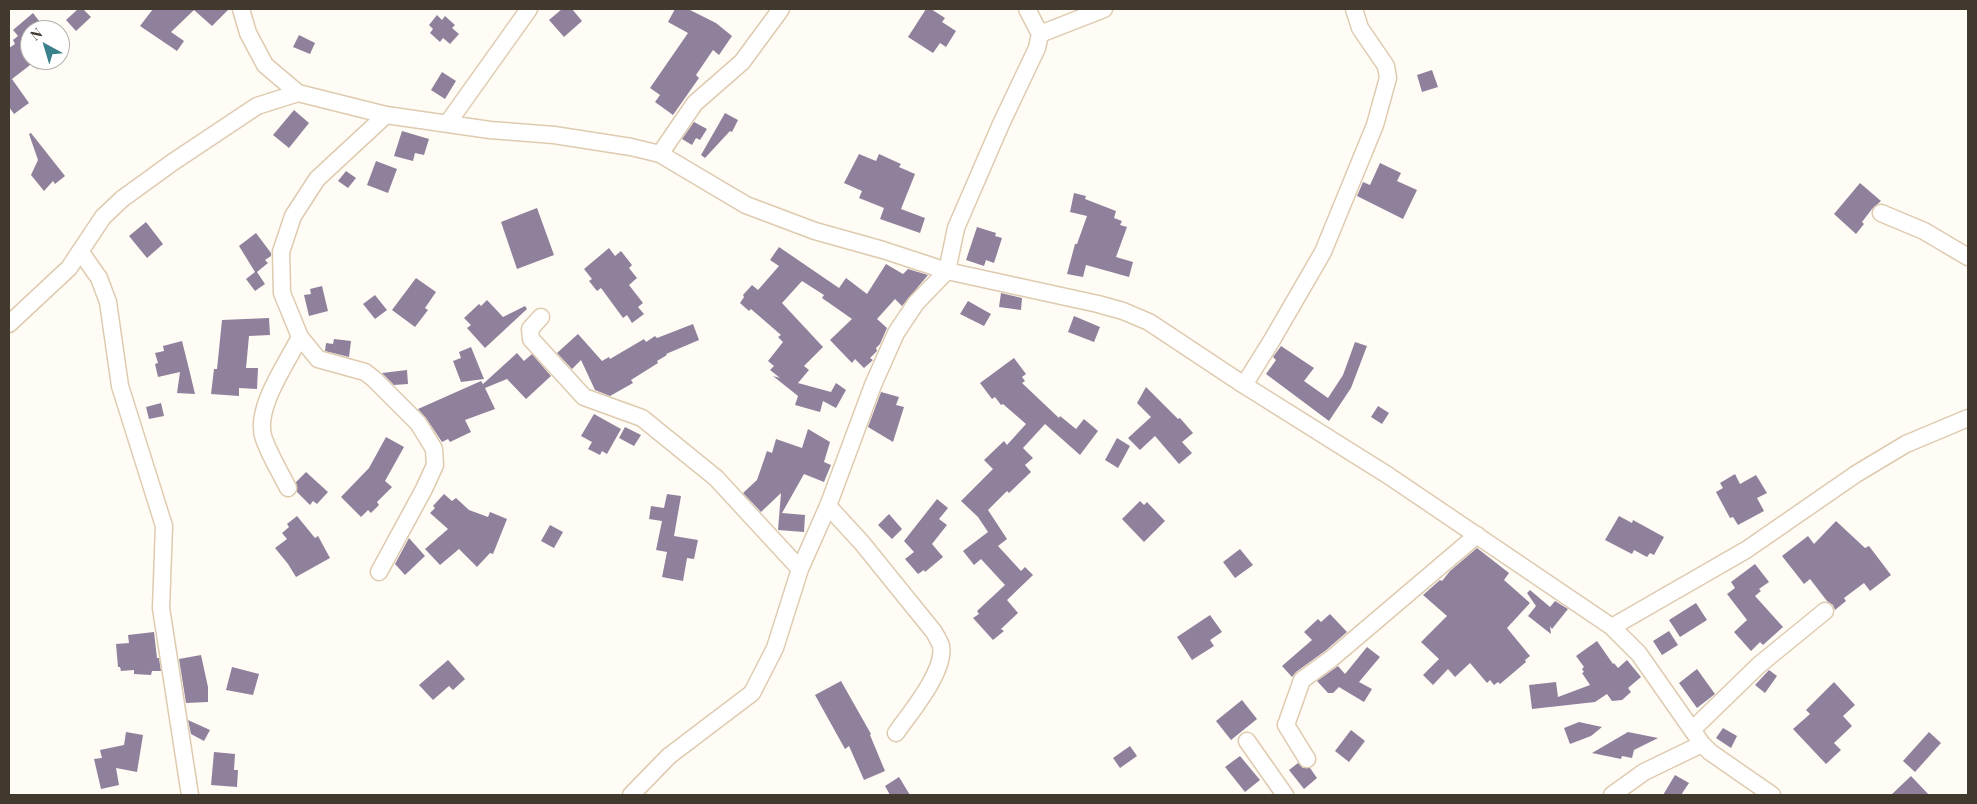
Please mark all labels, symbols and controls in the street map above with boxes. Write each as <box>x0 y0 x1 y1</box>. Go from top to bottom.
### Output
north arrow <box>20 20 70 70</box>
text: N <box>26 23 46 44</box>

